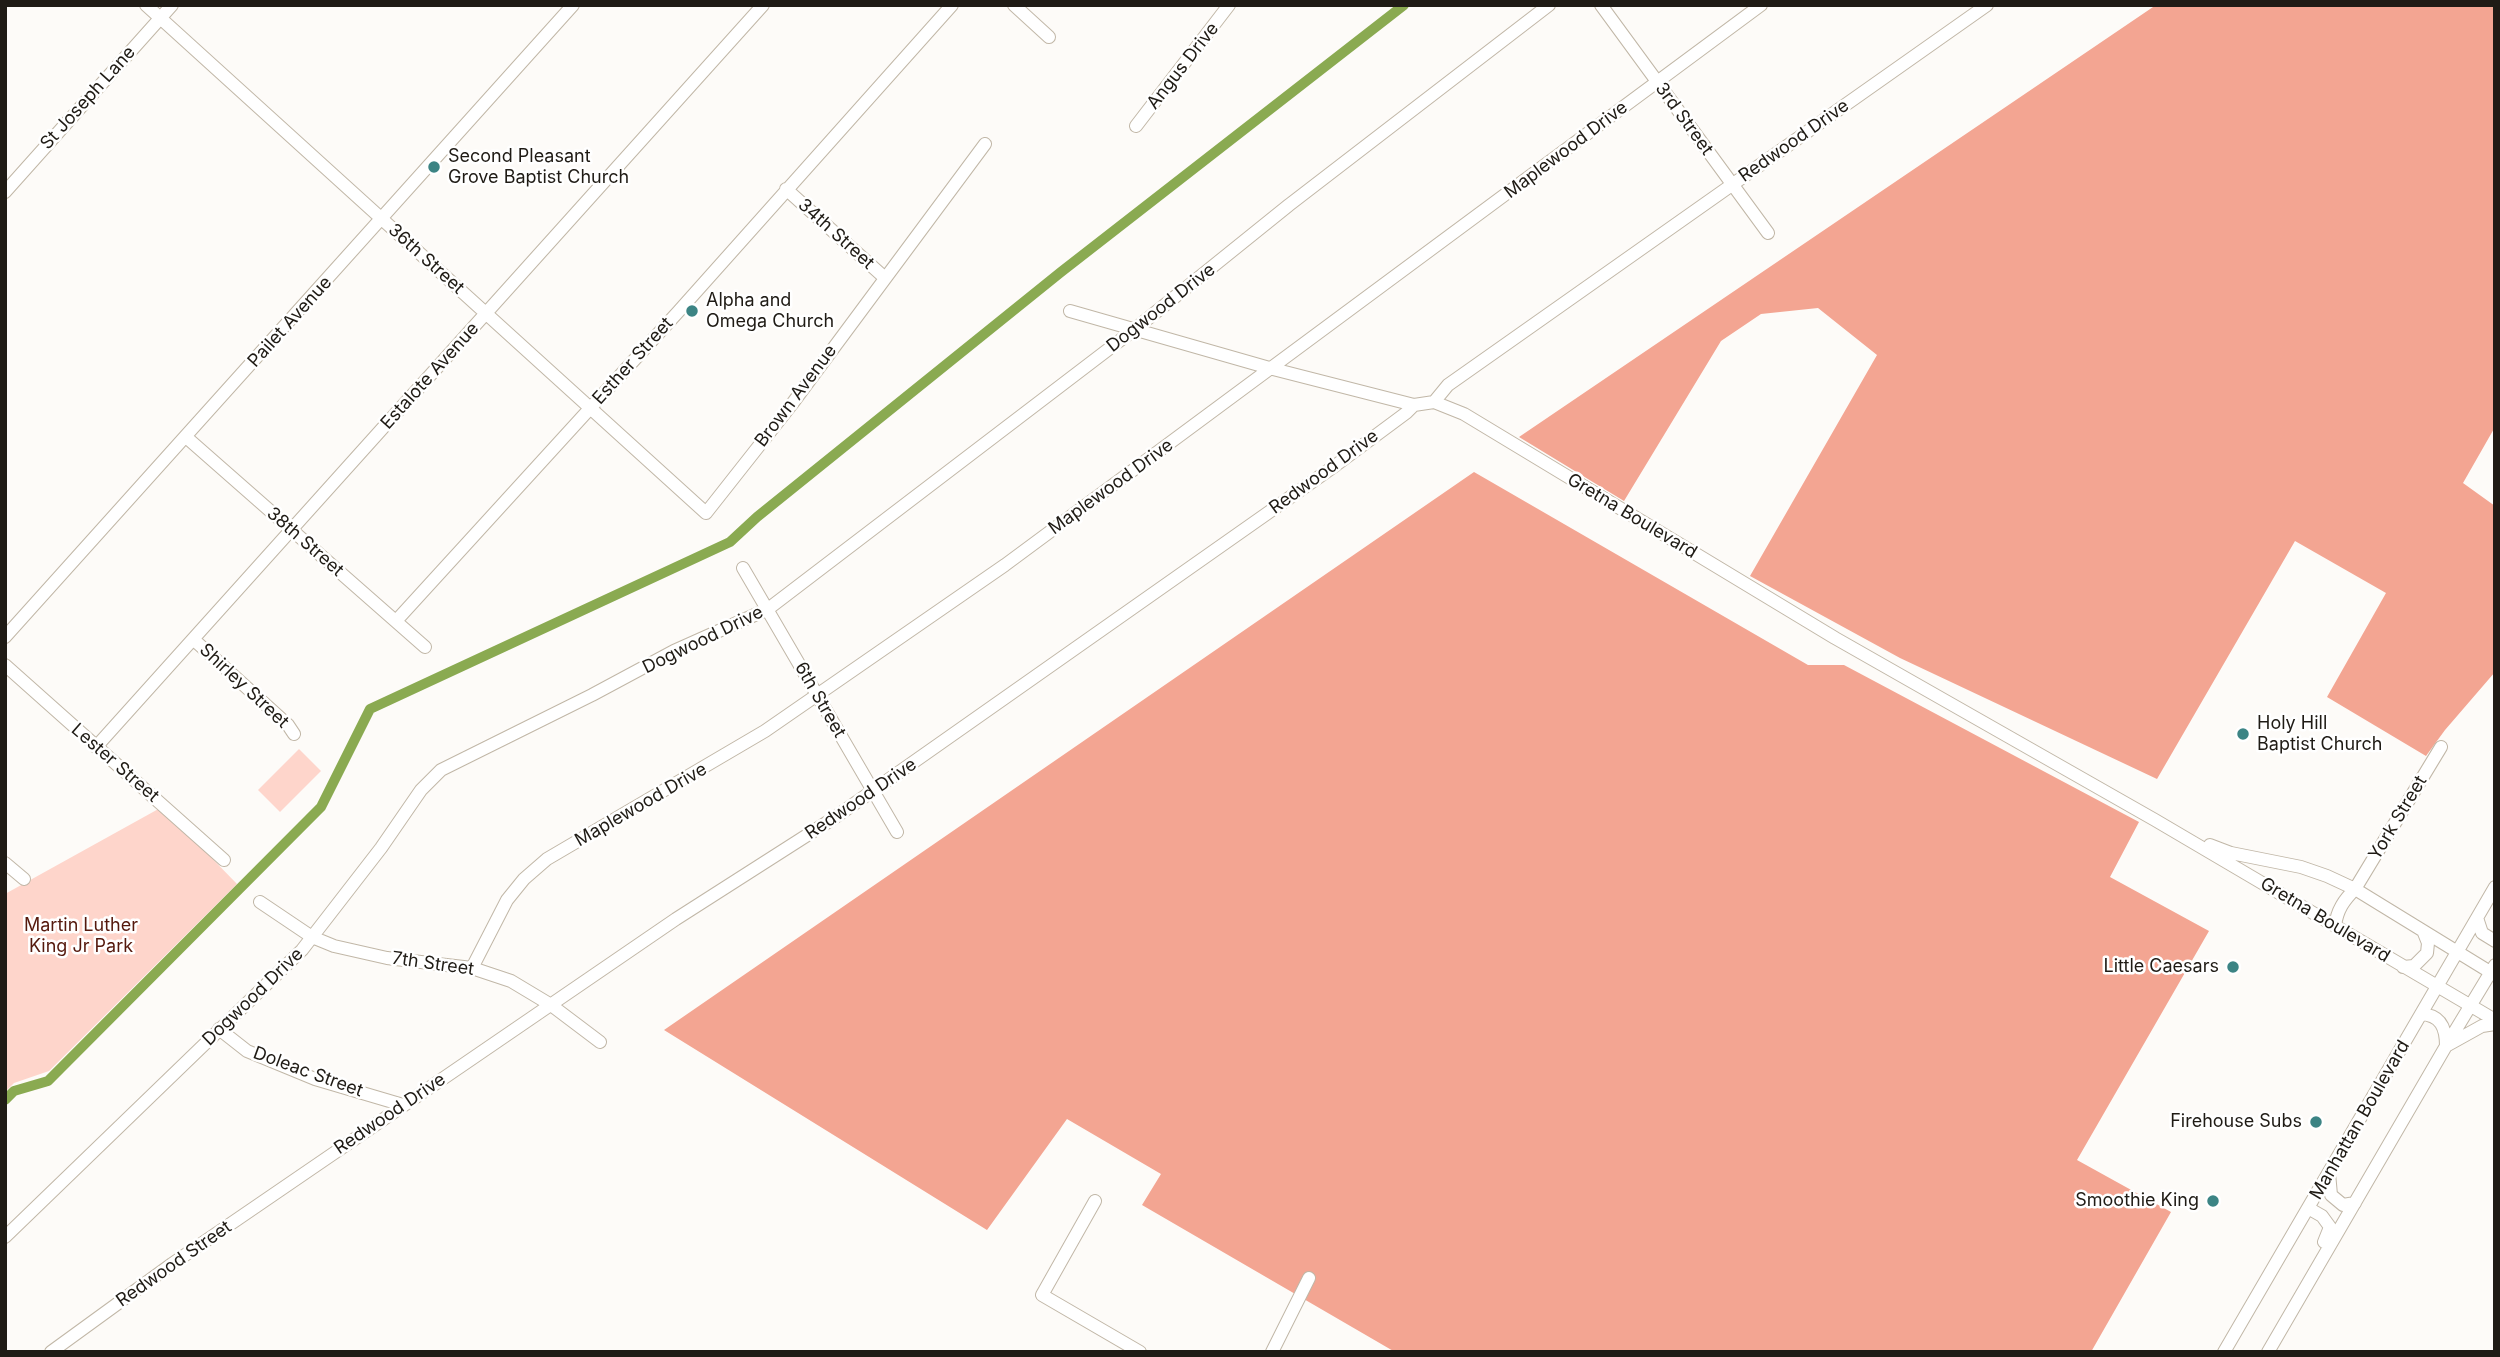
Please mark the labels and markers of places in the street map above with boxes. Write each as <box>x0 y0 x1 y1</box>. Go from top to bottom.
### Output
place label: Second Pleasant Grove Baptist Church <box>448 146 629 188</box>
marker: Second Pleasant Grove Baptist Church <box>426 159 442 175</box>
place label: Alpha and Omega Church <box>706 290 834 332</box>
marker: Alpha and Omega Church <box>684 303 700 319</box>
place label: Holy Hill Baptist Church <box>2257 713 2382 756</box>
marker: Holy Hill Baptist Church <box>2235 726 2251 742</box>
place label: Little Caesars <box>2104 956 2219 978</box>
marker: Little Caesars <box>2225 959 2241 975</box>
place label: Firehouse Subs <box>2170 1111 2302 1133</box>
marker: Firehouse Subs <box>2308 1114 2324 1130</box>
place label: Smoothie King <box>2075 1190 2199 1212</box>
marker: Smoothie King <box>2205 1193 2221 1209</box>

